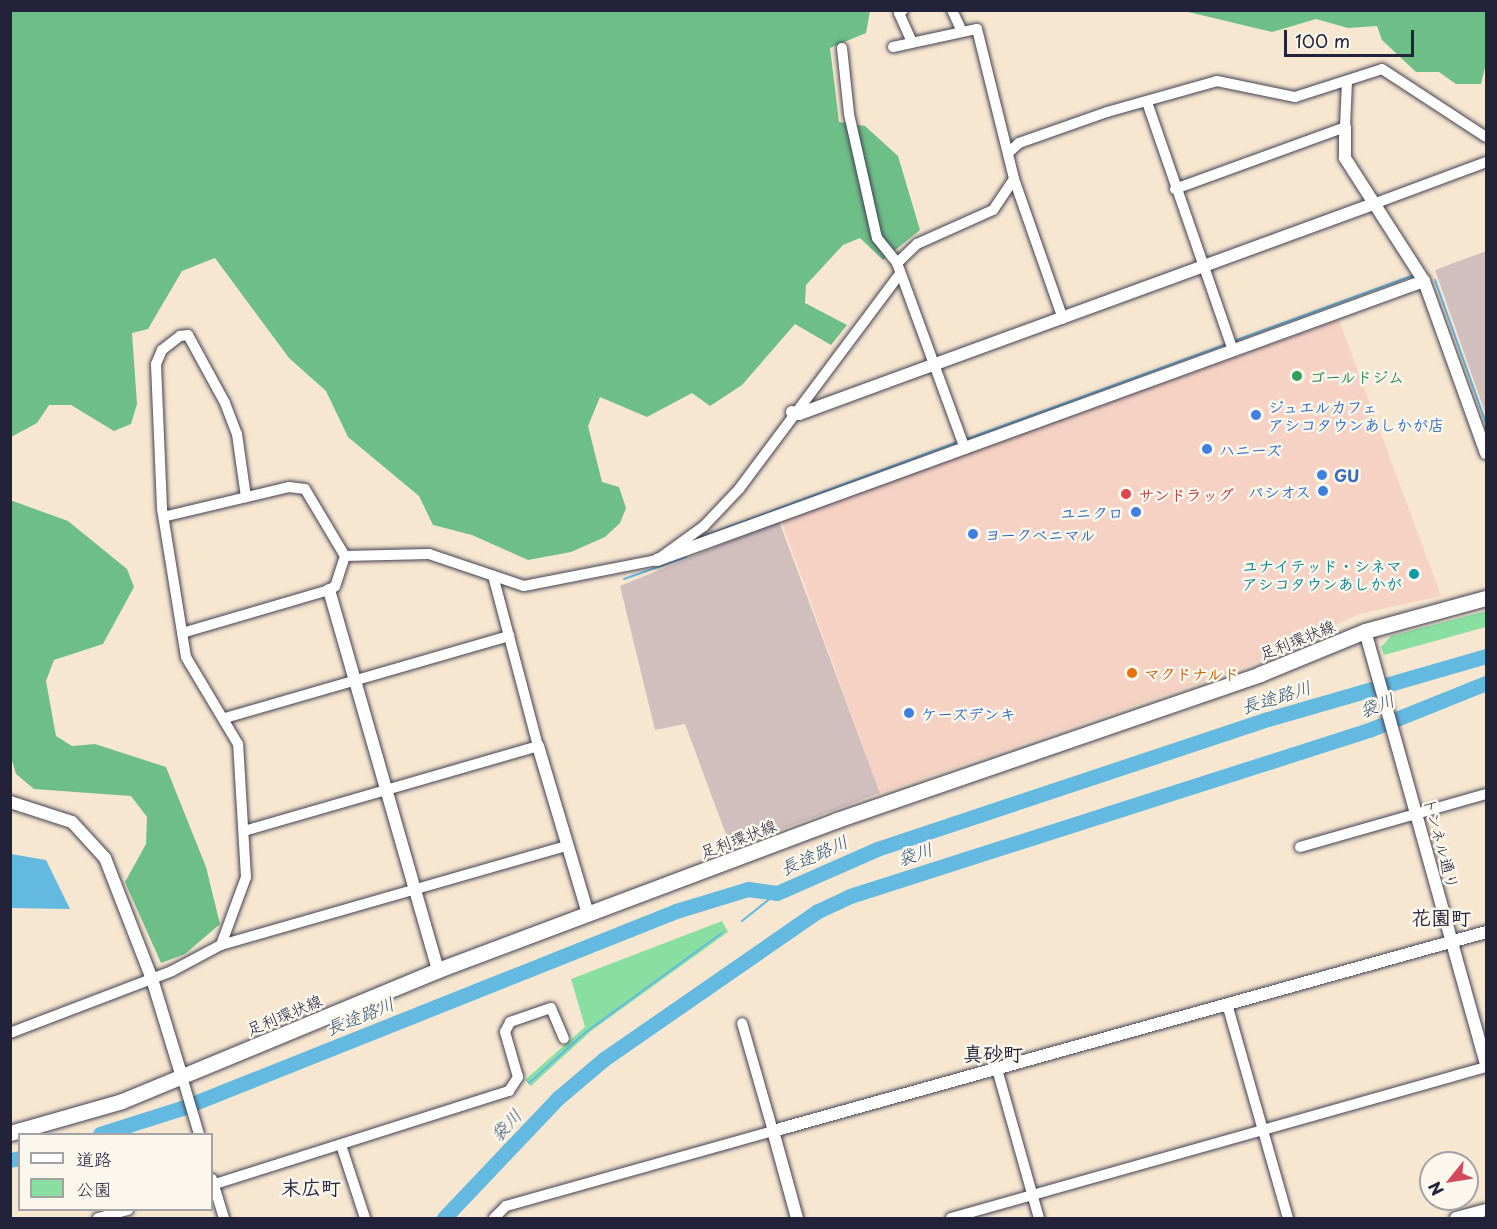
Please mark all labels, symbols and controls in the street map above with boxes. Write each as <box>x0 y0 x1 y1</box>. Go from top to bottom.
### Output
scale bar <box>1287 18 1418 56</box>
text: 100 m <box>1295 27 1350 54</box>
place label: ゴールドジム <box>1309 366 1405 386</box>
marker: ゴールドジム <box>1290 369 1304 383</box>
place label: ジュエルカフェ アシコタウンあしかが店 <box>1268 396 1444 434</box>
marker: ジュエルカフェ アシコタウンあしかが店 <box>1249 408 1263 422</box>
place label: ハニーズ <box>1219 439 1283 459</box>
marker: ハニーズ <box>1200 442 1214 456</box>
place label: GU <box>1334 465 1359 485</box>
marker: GU <box>1315 468 1329 482</box>
place label: パシオス <box>1247 481 1311 501</box>
place label: サンドラッグ <box>1138 484 1234 504</box>
marker: パシオス <box>1316 484 1330 498</box>
marker: サンドラッグ <box>1119 487 1133 501</box>
place label: ユニクロ <box>1060 502 1124 522</box>
marker: ユニクロ <box>1129 505 1143 519</box>
place label: ヨークベニマル <box>985 524 1096 544</box>
marker: ヨークベニマル <box>966 527 980 541</box>
place label: ユナイテッド・シネマ アシコタウンあしかが <box>1242 555 1402 593</box>
marker: ユナイテッド・シネマ アシコタウンあしかが <box>1407 567 1421 581</box>
street label: 足利環状線 <box>1256 615 1338 663</box>
place label: マクドナルド <box>1144 663 1240 683</box>
marker: マクドナルド <box>1125 666 1139 680</box>
water label: 長途路川 <box>1238 676 1314 718</box>
water label: 袋川 <box>1356 688 1398 722</box>
place label: ケーズデンキ <box>921 703 1017 723</box>
marker: ケーズデンキ <box>902 706 916 720</box>
street label: トンネル通り <box>1420 794 1464 892</box>
street label: 足利環状線 <box>697 815 779 861</box>
water label: 長途路川 <box>777 830 851 880</box>
water label: 袋川 <box>895 838 935 870</box>
district label: 花園町 <box>1411 905 1471 929</box>
street label: 足利環状線 <box>243 990 325 1038</box>
water label: 長途路川 <box>323 993 397 1039</box>
district label: 真砂町 <box>963 1041 1023 1065</box>
water label: 袋川 <box>486 1104 526 1146</box>
legend <box>18 1133 213 1211</box>
text: 道路 <box>76 1145 112 1172</box>
north arrow <box>1419 1151 1479 1211</box>
text: 公園 <box>76 1175 112 1202</box>
district label: 末広町 <box>281 1175 341 1199</box>
text: N <box>1422 1178 1449 1200</box>

